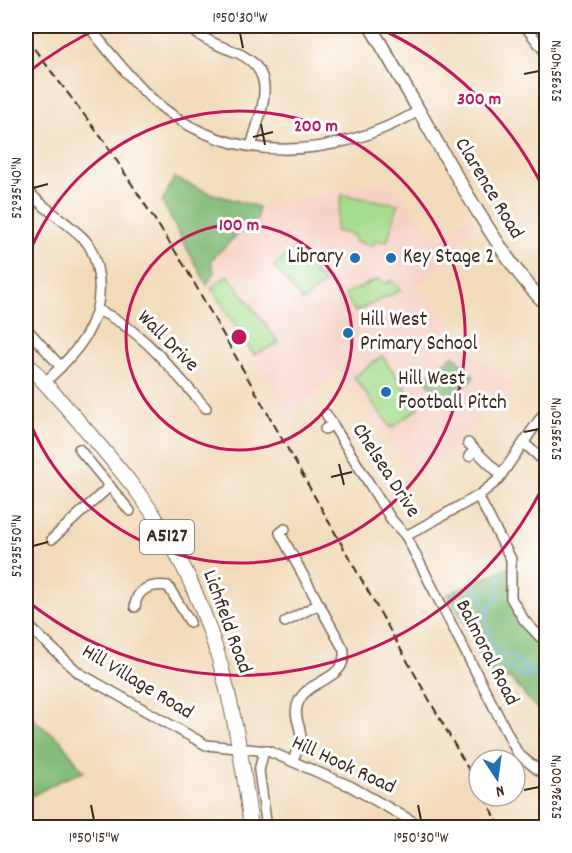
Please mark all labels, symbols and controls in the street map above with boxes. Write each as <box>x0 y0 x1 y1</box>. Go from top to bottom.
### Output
text: 1°50'30"W <box>213 8 268 30</box>
text: 52°35'40"N <box>547 40 569 102</box>
text: 300 m <box>457 88 501 113</box>
text: 200 m <box>294 115 338 140</box>
street label: Clarence Road <box>446 133 530 245</box>
text: 52°35'40"N <box>7 157 29 219</box>
text: 100 m <box>219 214 259 239</box>
place label: Library <box>288 243 343 273</box>
place label: Key Stage 2 <box>403 243 495 273</box>
marker: Library <box>348 251 362 265</box>
marker: Key Stage 2 <box>384 251 398 265</box>
street label: Wall Drive <box>129 304 205 380</box>
place label: Hill West Primary School <box>360 306 478 360</box>
marker: Hill West Primary School <box>341 326 355 340</box>
centre of rings <box>229 327 249 347</box>
place label: Hill West Football Pitch <box>398 365 507 419</box>
marker: Hill West Football Pitch <box>379 385 393 399</box>
text: 52°35'50"N <box>547 398 569 460</box>
street label: Chelsea Drive <box>343 418 427 524</box>
text: 52°35'50"N <box>7 515 29 577</box>
road number: A5127 <box>140 520 194 554</box>
street label: Lichfield Road <box>193 566 259 678</box>
street label: Balmoral Road <box>446 595 526 711</box>
street label: Hill Village Road <box>75 638 199 728</box>
street label: Hill Hook Road <box>286 729 400 803</box>
north arrow <box>467 748 527 808</box>
text: 52°36'00"N <box>547 755 569 819</box>
text: N <box>493 778 506 802</box>
text: 1°50'15"W <box>69 828 120 850</box>
text: 1°50'30"W <box>394 828 449 850</box>

